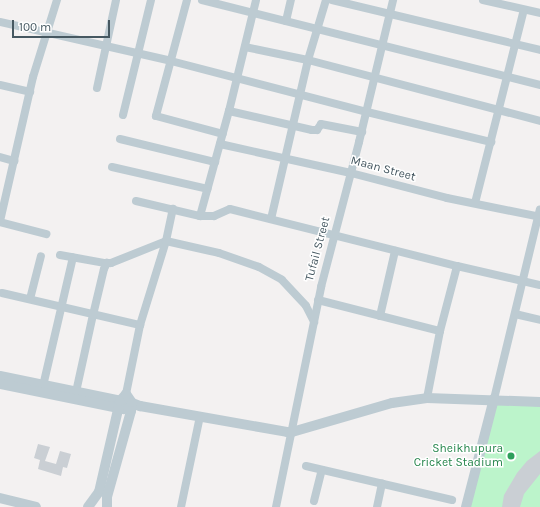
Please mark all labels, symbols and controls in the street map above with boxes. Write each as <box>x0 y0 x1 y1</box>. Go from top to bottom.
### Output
scale bar <box>14 12 112 38</box>
text: 100 m <box>19 20 51 34</box>
street label: Maan Street <box>349 153 417 185</box>
street label: Tufail Street <box>303 215 333 283</box>
place label: Sheikhupura Cricket Stadium <box>414 442 503 470</box>
marker: Sheikhupura Cricket Stadium <box>506 451 516 461</box>

